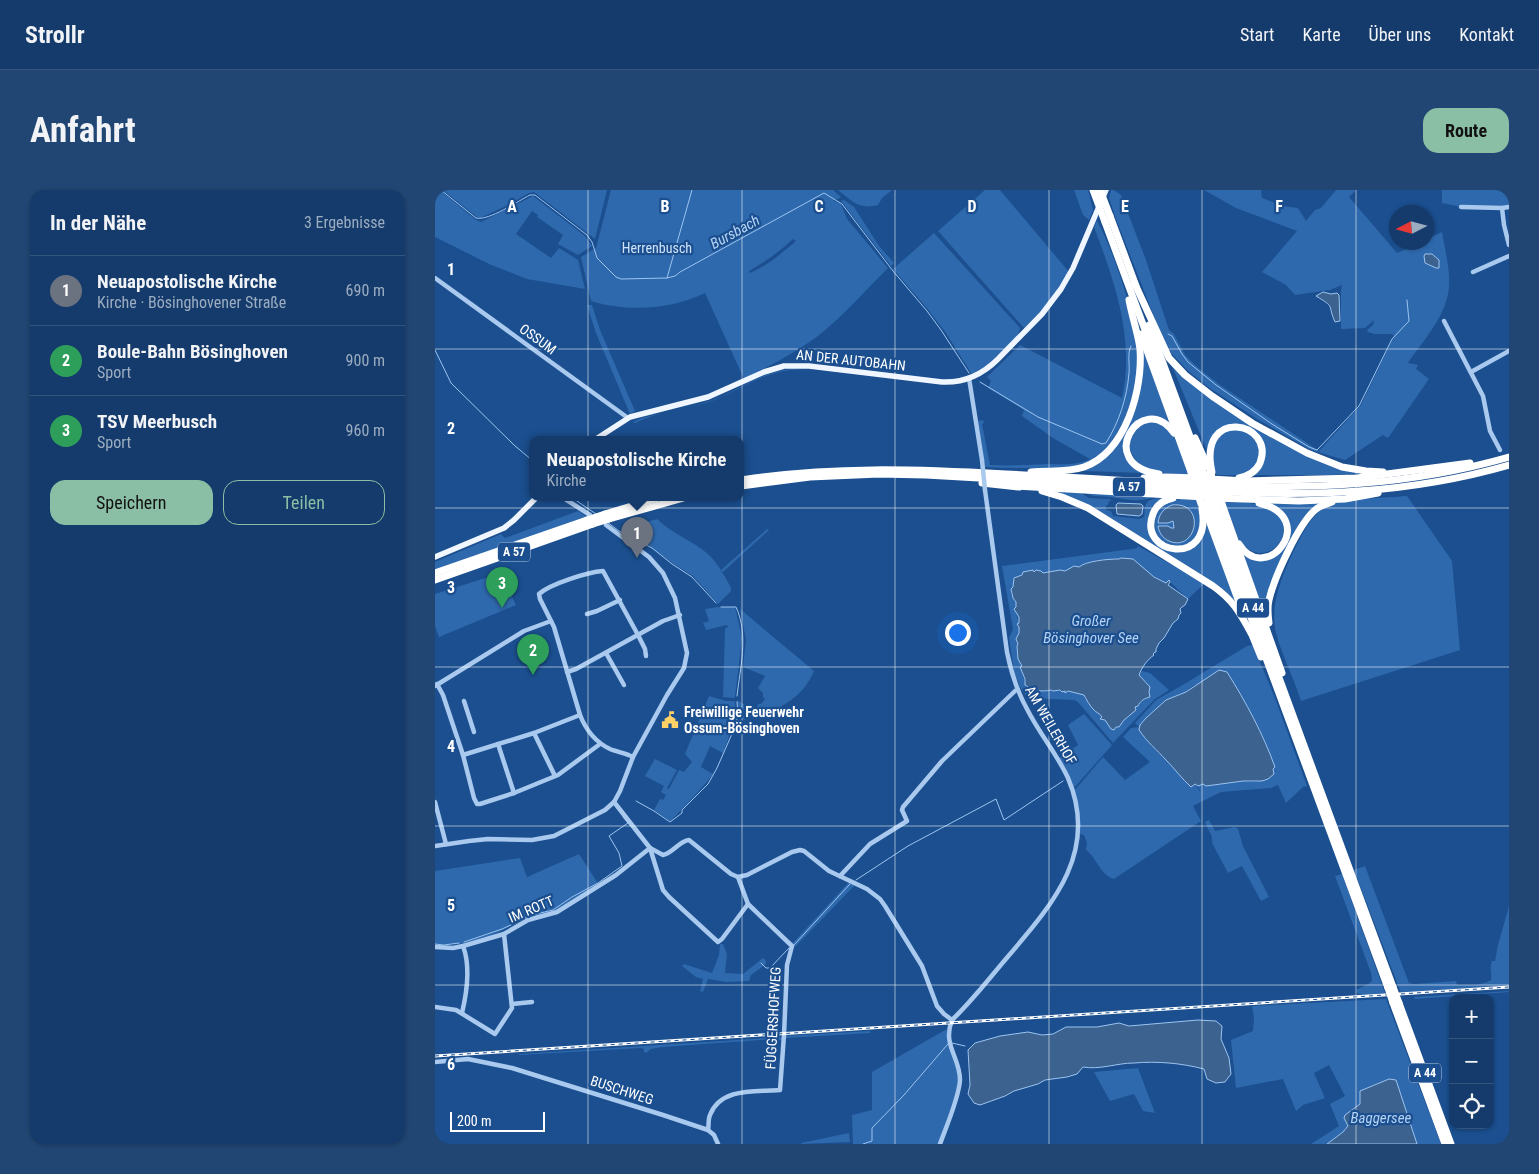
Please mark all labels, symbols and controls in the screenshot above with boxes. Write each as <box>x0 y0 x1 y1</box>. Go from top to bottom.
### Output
text: Strollr <box>25 21 85 49</box>
text: Start <box>1240 24 1274 45</box>
text: Karte <box>1302 24 1341 45</box>
text: Über uns <box>1369 24 1431 45</box>
text: Kontakt <box>1459 24 1514 45</box>
button: Route <box>1423 108 1509 153</box>
text: Anfahrt <box>30 110 136 151</box>
text: A <box>507 197 517 216</box>
text: B <box>661 197 670 216</box>
text: C <box>814 197 824 216</box>
text: D <box>967 197 977 216</box>
text: E <box>1121 197 1129 216</box>
text: F <box>1275 197 1283 216</box>
north arrow <box>1389 205 1434 250</box>
text: In der Nähe <box>50 211 146 235</box>
water label: Bursbach <box>707 211 763 253</box>
text: 3 Ergebnisse <box>304 213 385 232</box>
park label: Herrenbusch <box>622 240 692 256</box>
text: 1 <box>447 260 455 279</box>
text: Neuapostolische Kirche <box>97 270 277 293</box>
text: 1 <box>62 281 70 300</box>
text: 690 m <box>346 281 385 300</box>
text: Kirche · Bösinghovener Straße <box>97 293 286 312</box>
street label: OSSUM <box>517 320 559 358</box>
text: Boule-Bahn Bösinghoven <box>97 340 288 363</box>
street label: AN DER AUTOBAHN <box>795 346 907 374</box>
text: 2 <box>62 351 70 370</box>
text: 900 m <box>346 351 385 370</box>
text: Sport <box>97 363 131 382</box>
text: TSV Meerbusch <box>97 410 217 433</box>
text: 2 <box>447 419 455 438</box>
text: 3 <box>62 421 70 440</box>
text: 960 m <box>346 421 385 440</box>
text: Sport <box>97 433 131 452</box>
popup <box>529 436 744 501</box>
text: Neuapostolische Kirche <box>547 448 726 471</box>
text: Kirche <box>547 471 586 490</box>
road number: A 57 <box>1113 478 1145 496</box>
button: Speichern <box>50 480 213 525</box>
button: Teilen <box>223 480 385 525</box>
pin: 1 <box>621 517 653 558</box>
road number: A 57 <box>498 542 530 562</box>
pin: 3 <box>486 567 518 608</box>
text: 3 <box>447 578 455 597</box>
road number: A 44 <box>1237 598 1269 618</box>
water label: Großer Bösinghover See <box>1043 612 1139 647</box>
your location <box>945 620 971 646</box>
pin: 2 <box>517 634 549 675</box>
street label: AM WEILERHOF <box>1022 683 1080 767</box>
place label: Freiwillige Feuerwehr Ossum-Bösinghoven <box>684 704 804 736</box>
public building icon: Freiwillige Feuerwehr Ossum-Bösinghoven <box>660 710 680 730</box>
text: 4 <box>447 737 455 756</box>
street label: IM ROTT <box>506 892 556 926</box>
text: 5 <box>447 896 455 915</box>
street label: FÜGGERSHOFWEG <box>762 966 784 1070</box>
map controls <box>1449 994 1494 1129</box>
button: + <box>1449 994 1494 1039</box>
button: − <box>1449 1039 1494 1084</box>
text: 6 <box>447 1055 455 1074</box>
road number: A 44 <box>1409 1064 1441 1082</box>
street label: BUSCHWEG <box>588 1072 656 1108</box>
button: locate <box>1449 1084 1494 1129</box>
scale bar <box>450 1109 545 1132</box>
water label: Baggersee <box>1351 1109 1412 1127</box>
text: 200 m <box>457 1113 492 1129</box>

